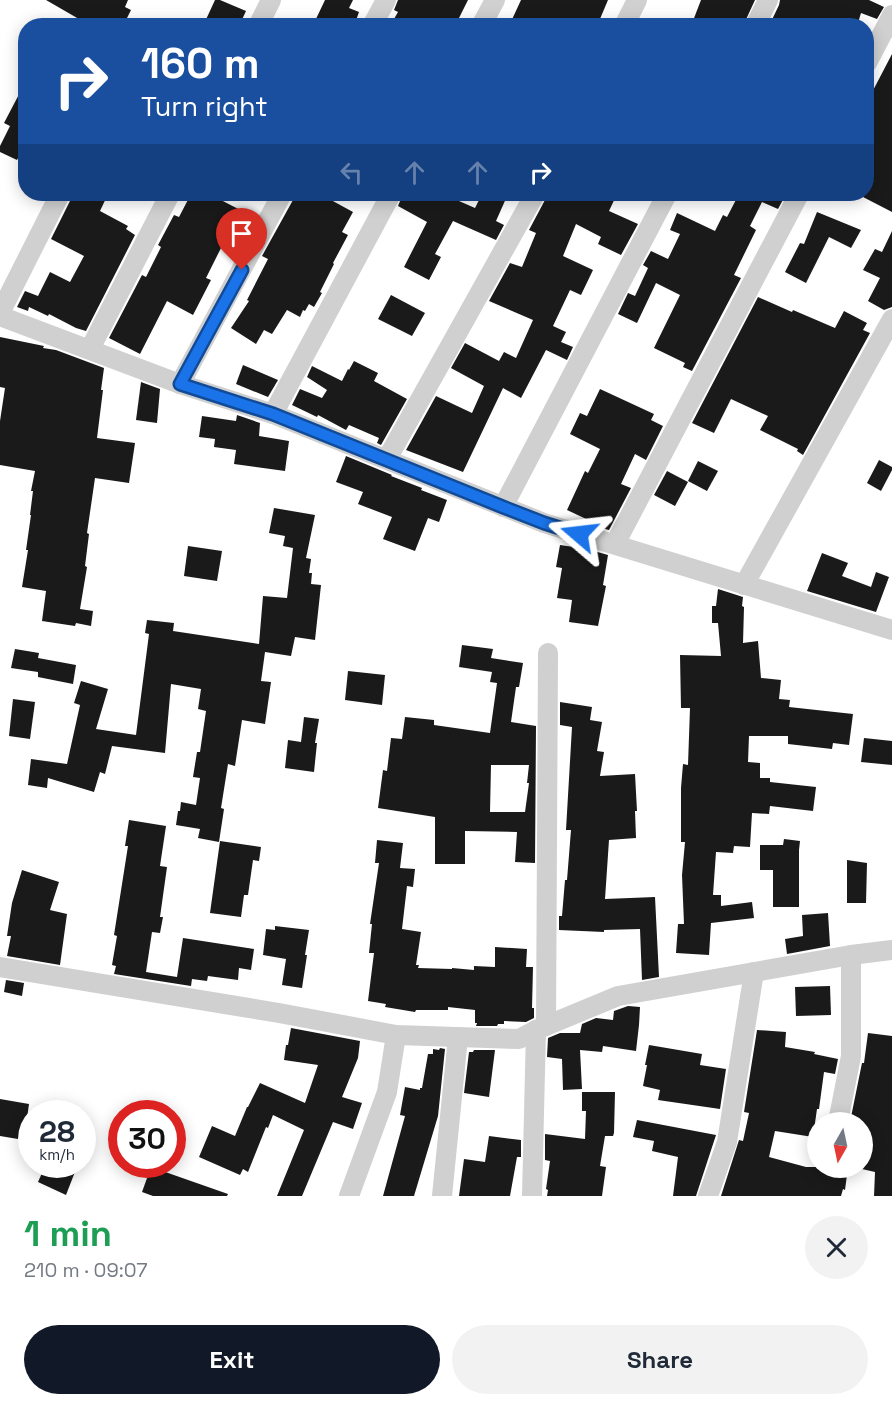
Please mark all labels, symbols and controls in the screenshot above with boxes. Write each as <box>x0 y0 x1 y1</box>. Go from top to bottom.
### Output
text: 160 m <box>141 37 260 90</box>
icon: right <box>42 42 120 120</box>
text: Turn right <box>141 89 268 124</box>
icon: left <box>335 156 368 189</box>
icon: ahead <box>398 156 431 189</box>
icon: ahead <box>461 156 494 189</box>
icon: right <box>524 156 557 189</box>
pin <box>216 208 267 270</box>
icon: arrive <box>225 217 258 250</box>
position arrow <box>547 502 611 566</box>
speed limit sign: 30 <box>108 1100 186 1178</box>
text: 28 <box>39 1112 75 1151</box>
north arrow <box>807 1112 873 1178</box>
map controls <box>807 1112 873 1178</box>
text: km/h <box>39 1145 75 1164</box>
text: 1 min <box>24 1211 112 1257</box>
button: close <box>805 1216 868 1279</box>
text: 210 m · 09:07 <box>24 1257 147 1283</box>
button: Exit <box>24 1325 440 1394</box>
button: Share <box>452 1325 868 1394</box>

